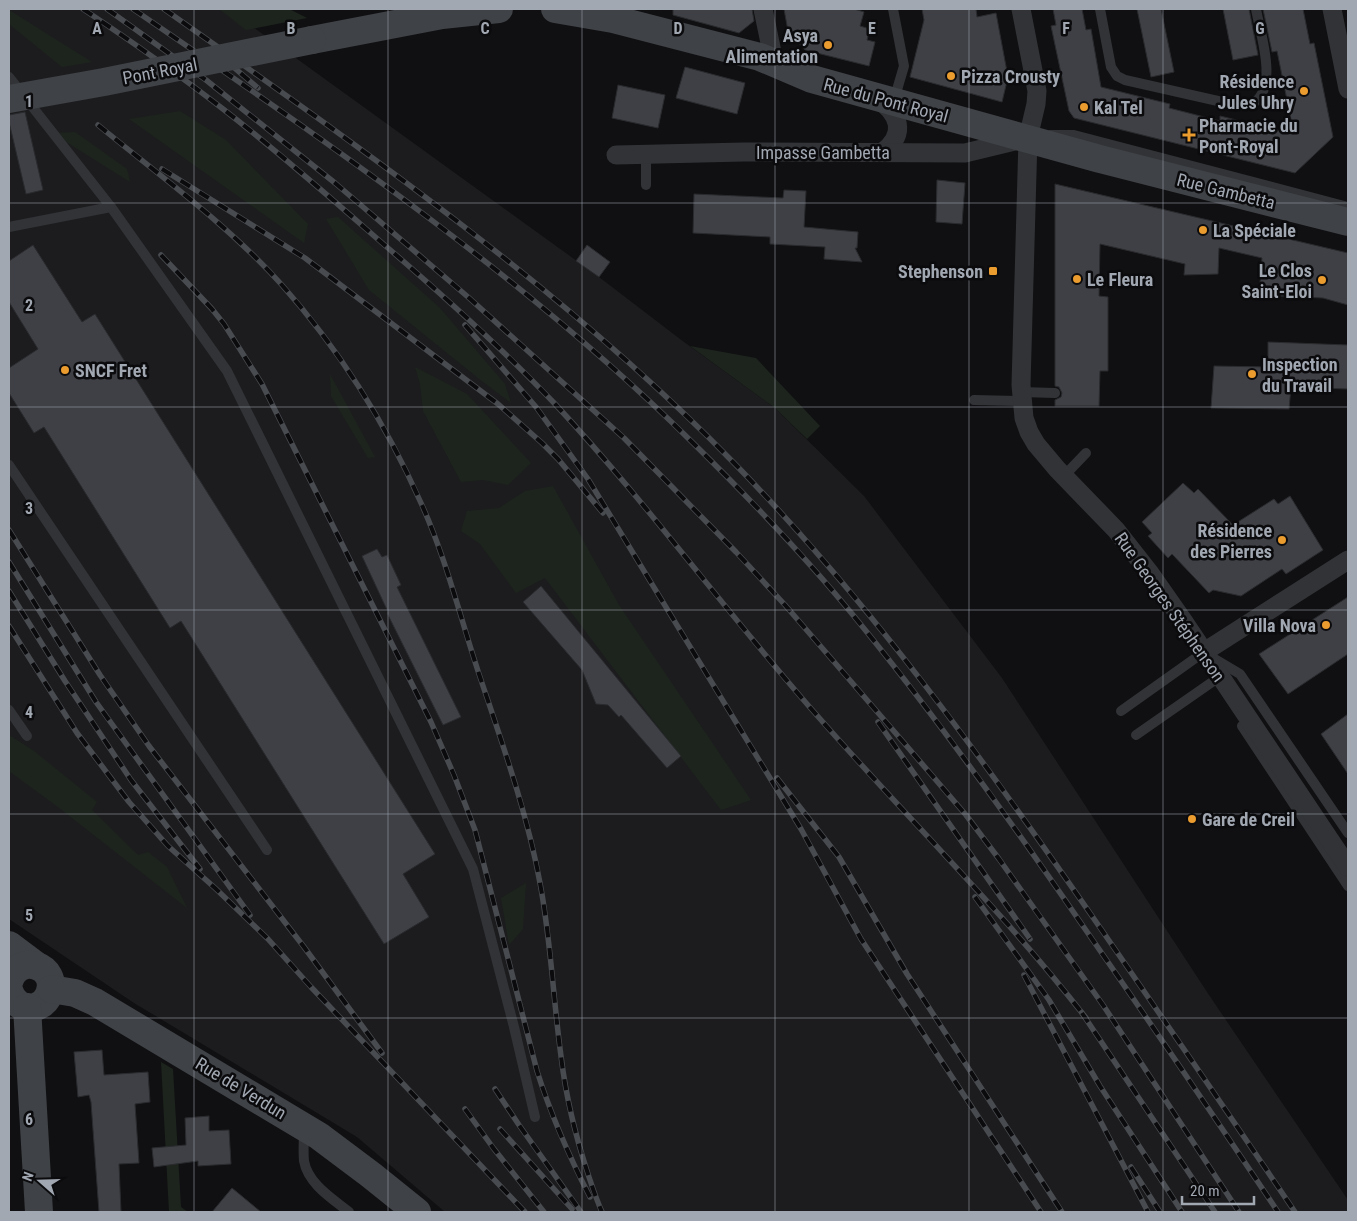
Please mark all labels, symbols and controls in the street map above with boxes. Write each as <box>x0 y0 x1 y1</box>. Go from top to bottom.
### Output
text: A <box>92 19 102 38</box>
text: B <box>287 19 296 38</box>
text: C <box>480 19 490 38</box>
text: D <box>673 19 683 38</box>
text: E <box>868 19 876 38</box>
text: F <box>1062 19 1070 38</box>
text: G <box>1255 19 1265 38</box>
place label: Asya Alimentation <box>725 25 818 67</box>
marker: Asya Alimentation <box>822 39 834 51</box>
street label: Pont Royal <box>121 53 199 89</box>
place label: Pizza Crousty <box>961 66 1060 87</box>
marker: Pizza Crousty <box>945 70 957 82</box>
place label: Résidence Jules Uhry <box>1218 71 1294 113</box>
street label: Rue du Pont Royal <box>821 73 951 127</box>
marker: Résidence Jules Uhry <box>1298 85 1310 97</box>
text: 1 <box>25 92 33 111</box>
place label: Kal Tel <box>1094 97 1143 118</box>
marker: Kal Tel <box>1078 101 1090 113</box>
place label: Pharmacie du Pont-Royal <box>1199 115 1298 157</box>
marker: Pharmacie du Pont-Royal <box>1183 129 1195 141</box>
street label: Impasse Gambetta <box>756 142 890 163</box>
street label: Rue Gambetta <box>1175 169 1277 213</box>
place label: La Spéciale <box>1213 220 1296 241</box>
marker: La Spéciale <box>1197 224 1209 236</box>
place label: Le Clos Saint-Eloi <box>1242 260 1312 302</box>
place label: Stephenson <box>898 261 983 282</box>
marker: Stephenson <box>987 265 999 277</box>
place label: Le Fleura <box>1087 269 1153 290</box>
marker: Le Fleura <box>1071 273 1083 285</box>
marker: Le Clos Saint-Eloi <box>1316 274 1328 286</box>
text: 2 <box>25 296 33 315</box>
place label: Inspection du Travail <box>1262 354 1338 396</box>
place label: SNCF Fret <box>75 360 147 381</box>
marker: SNCF Fret <box>59 364 71 376</box>
marker: Inspection du Travail <box>1246 368 1258 380</box>
text: 3 <box>25 499 33 518</box>
place label: Résidence des Pierres <box>1190 520 1272 562</box>
street label: Rue Georges Stéphenson <box>1110 528 1230 686</box>
marker: Résidence des Pierres <box>1276 534 1288 546</box>
place label: Villa Nova <box>1243 615 1316 636</box>
marker: Villa Nova <box>1320 619 1332 631</box>
text: 4 <box>25 703 33 722</box>
place label: Gare de Creil <box>1202 809 1295 830</box>
marker: Gare de Creil <box>1186 813 1198 825</box>
text: 5 <box>25 906 33 925</box>
street label: Rue de Verdun <box>192 1053 290 1123</box>
text: 6 <box>25 1110 33 1129</box>
north arrow <box>15 1156 65 1206</box>
text: N <box>19 1170 37 1183</box>
scale bar <box>1182 1174 1254 1206</box>
text: 20 m <box>1190 1182 1220 1200</box>

